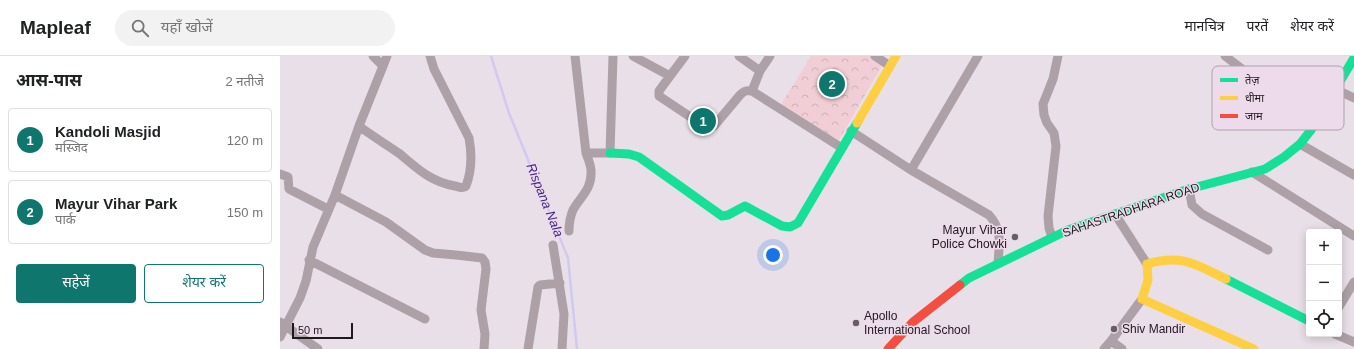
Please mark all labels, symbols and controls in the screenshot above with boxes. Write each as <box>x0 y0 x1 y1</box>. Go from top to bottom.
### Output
search box <box>115 10 395 46</box>
text: Mapleaf <box>20 17 91 38</box>
icon: search <box>129 17 151 39</box>
text: यहाँ खोजें <box>161 18 213 35</box>
text: मानचित्र <box>1185 18 1225 34</box>
text: परतें <box>1247 18 1268 34</box>
text: शेयर करें <box>1290 18 1334 34</box>
legend <box>1212 66 1344 130</box>
pin: 2 <box>819 69 845 99</box>
text: आस-पास <box>16 71 82 90</box>
text: 2 नतीजे <box>226 74 264 89</box>
text: तेज़ <box>1245 74 1260 86</box>
text: धीमा <box>1245 92 1264 104</box>
pin: 1 <box>690 106 716 136</box>
text: जाम <box>1245 110 1263 122</box>
text: Kandoli Masjid <box>55 123 161 140</box>
text: 1 <box>26 133 34 148</box>
text: 120 m <box>227 133 263 148</box>
text: मस्जिद <box>55 140 88 155</box>
water label: Rispana Nala <box>523 161 567 239</box>
street label: SAHASTRADHARA ROAD <box>1061 180 1202 240</box>
text: Mayur Vihar Park <box>55 195 177 212</box>
text: 2 <box>26 205 34 220</box>
text: 150 m <box>227 205 263 220</box>
text: पार्क <box>55 212 76 227</box>
place label: Mayur Vihar Police Chowki <box>932 223 1007 251</box>
map controls <box>1306 229 1342 337</box>
button: + <box>1306 229 1342 265</box>
marker: Mayur Vihar Police Chowki <box>1010 232 1020 242</box>
your location <box>763 245 783 265</box>
button: सहेजें <box>16 264 136 303</box>
button: शेयर करें <box>144 264 264 303</box>
button: − <box>1306 265 1342 301</box>
button: locate <box>1306 301 1342 337</box>
place label: Apollo International School <box>864 309 970 337</box>
marker: Apollo International School <box>851 318 861 328</box>
scale bar <box>292 321 353 340</box>
place label: Shiv Mandir <box>1122 322 1185 336</box>
text: 50 m <box>298 324 322 336</box>
marker: Shiv Mandir <box>1109 324 1119 334</box>

